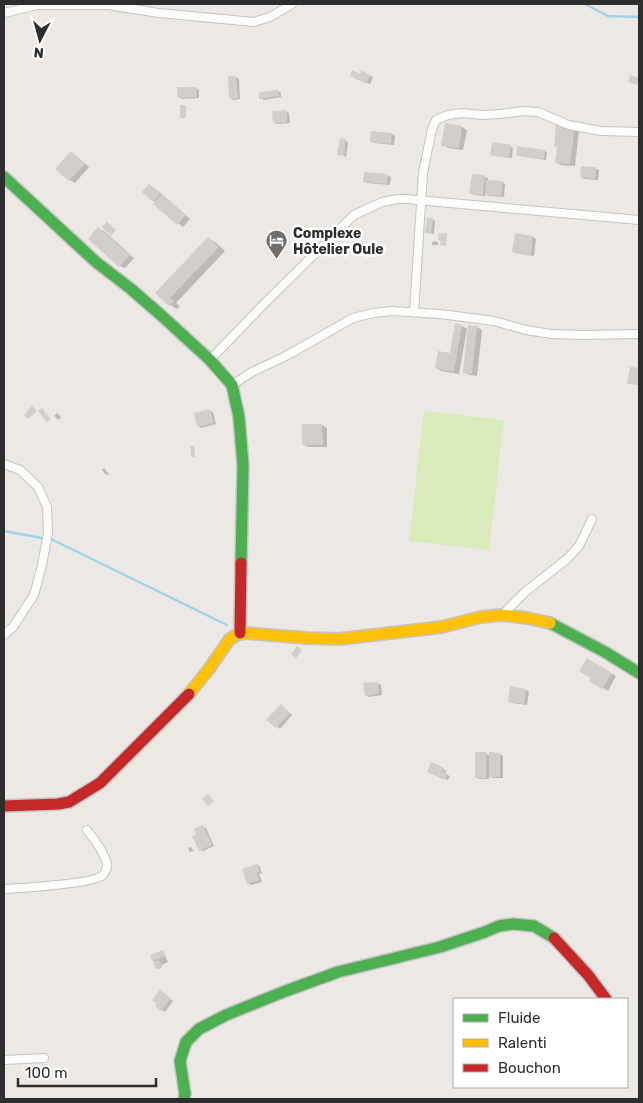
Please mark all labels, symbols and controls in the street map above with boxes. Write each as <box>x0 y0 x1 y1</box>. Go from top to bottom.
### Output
north arrow <box>15 15 65 65</box>
text: N <box>33 43 45 61</box>
place label: Complexe Hôtelier Oule <box>293 225 383 258</box>
hotel icon: Complexe Hôtelier Oule <box>265 229 289 260</box>
legend <box>453 998 628 1088</box>
text: Fluide <box>498 1009 540 1027</box>
text: Ralenti <box>498 1034 547 1052</box>
scale bar <box>18 1056 155 1088</box>
text: Bouchon <box>498 1059 561 1077</box>
text: 100 m <box>25 1064 67 1082</box>

